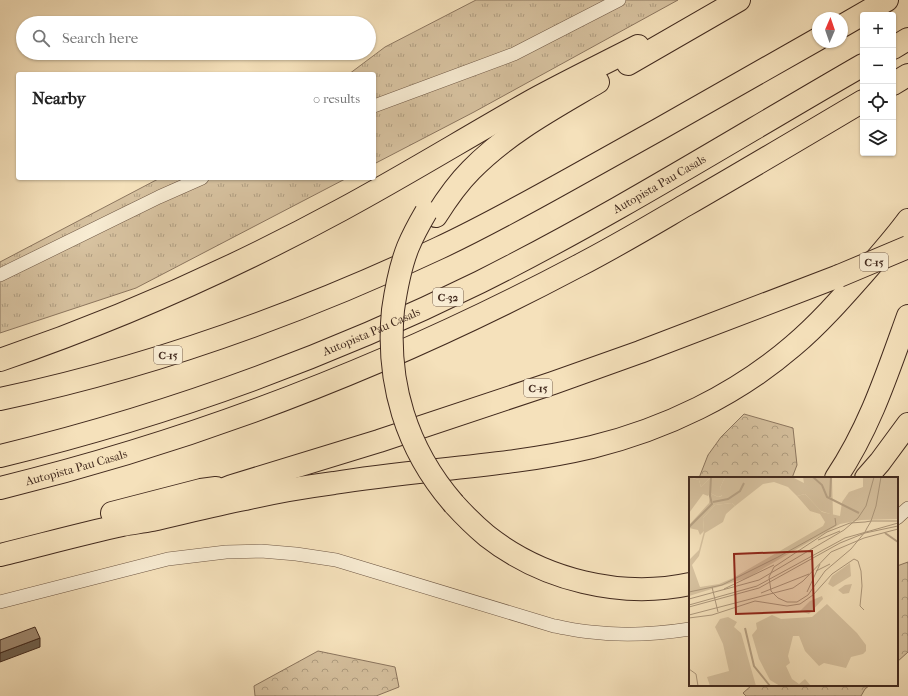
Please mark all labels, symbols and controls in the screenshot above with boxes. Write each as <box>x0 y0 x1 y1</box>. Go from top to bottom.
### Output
north arrow <box>812 12 848 48</box>
map controls <box>860 12 896 156</box>
button: + <box>860 12 896 48</box>
search box <box>16 16 376 60</box>
icon: search <box>30 27 52 49</box>
text: Search here <box>62 29 138 47</box>
button: − <box>860 48 896 84</box>
button: locate <box>860 84 896 120</box>
text: Nearby <box>32 88 86 108</box>
text: 0 results <box>313 91 360 106</box>
button: layers <box>860 120 896 156</box>
street label: Autopista Pau Casals <box>610 151 709 217</box>
road number: C-15 <box>860 253 888 271</box>
road number: C-32 <box>433 288 463 306</box>
street label: Autopista Pau Casals <box>319 304 423 359</box>
road number: C-15 <box>154 346 182 364</box>
road number: C-15 <box>524 379 552 397</box>
street label: Autopista Pau Casals <box>23 446 129 489</box>
inset map <box>689 477 898 686</box>

